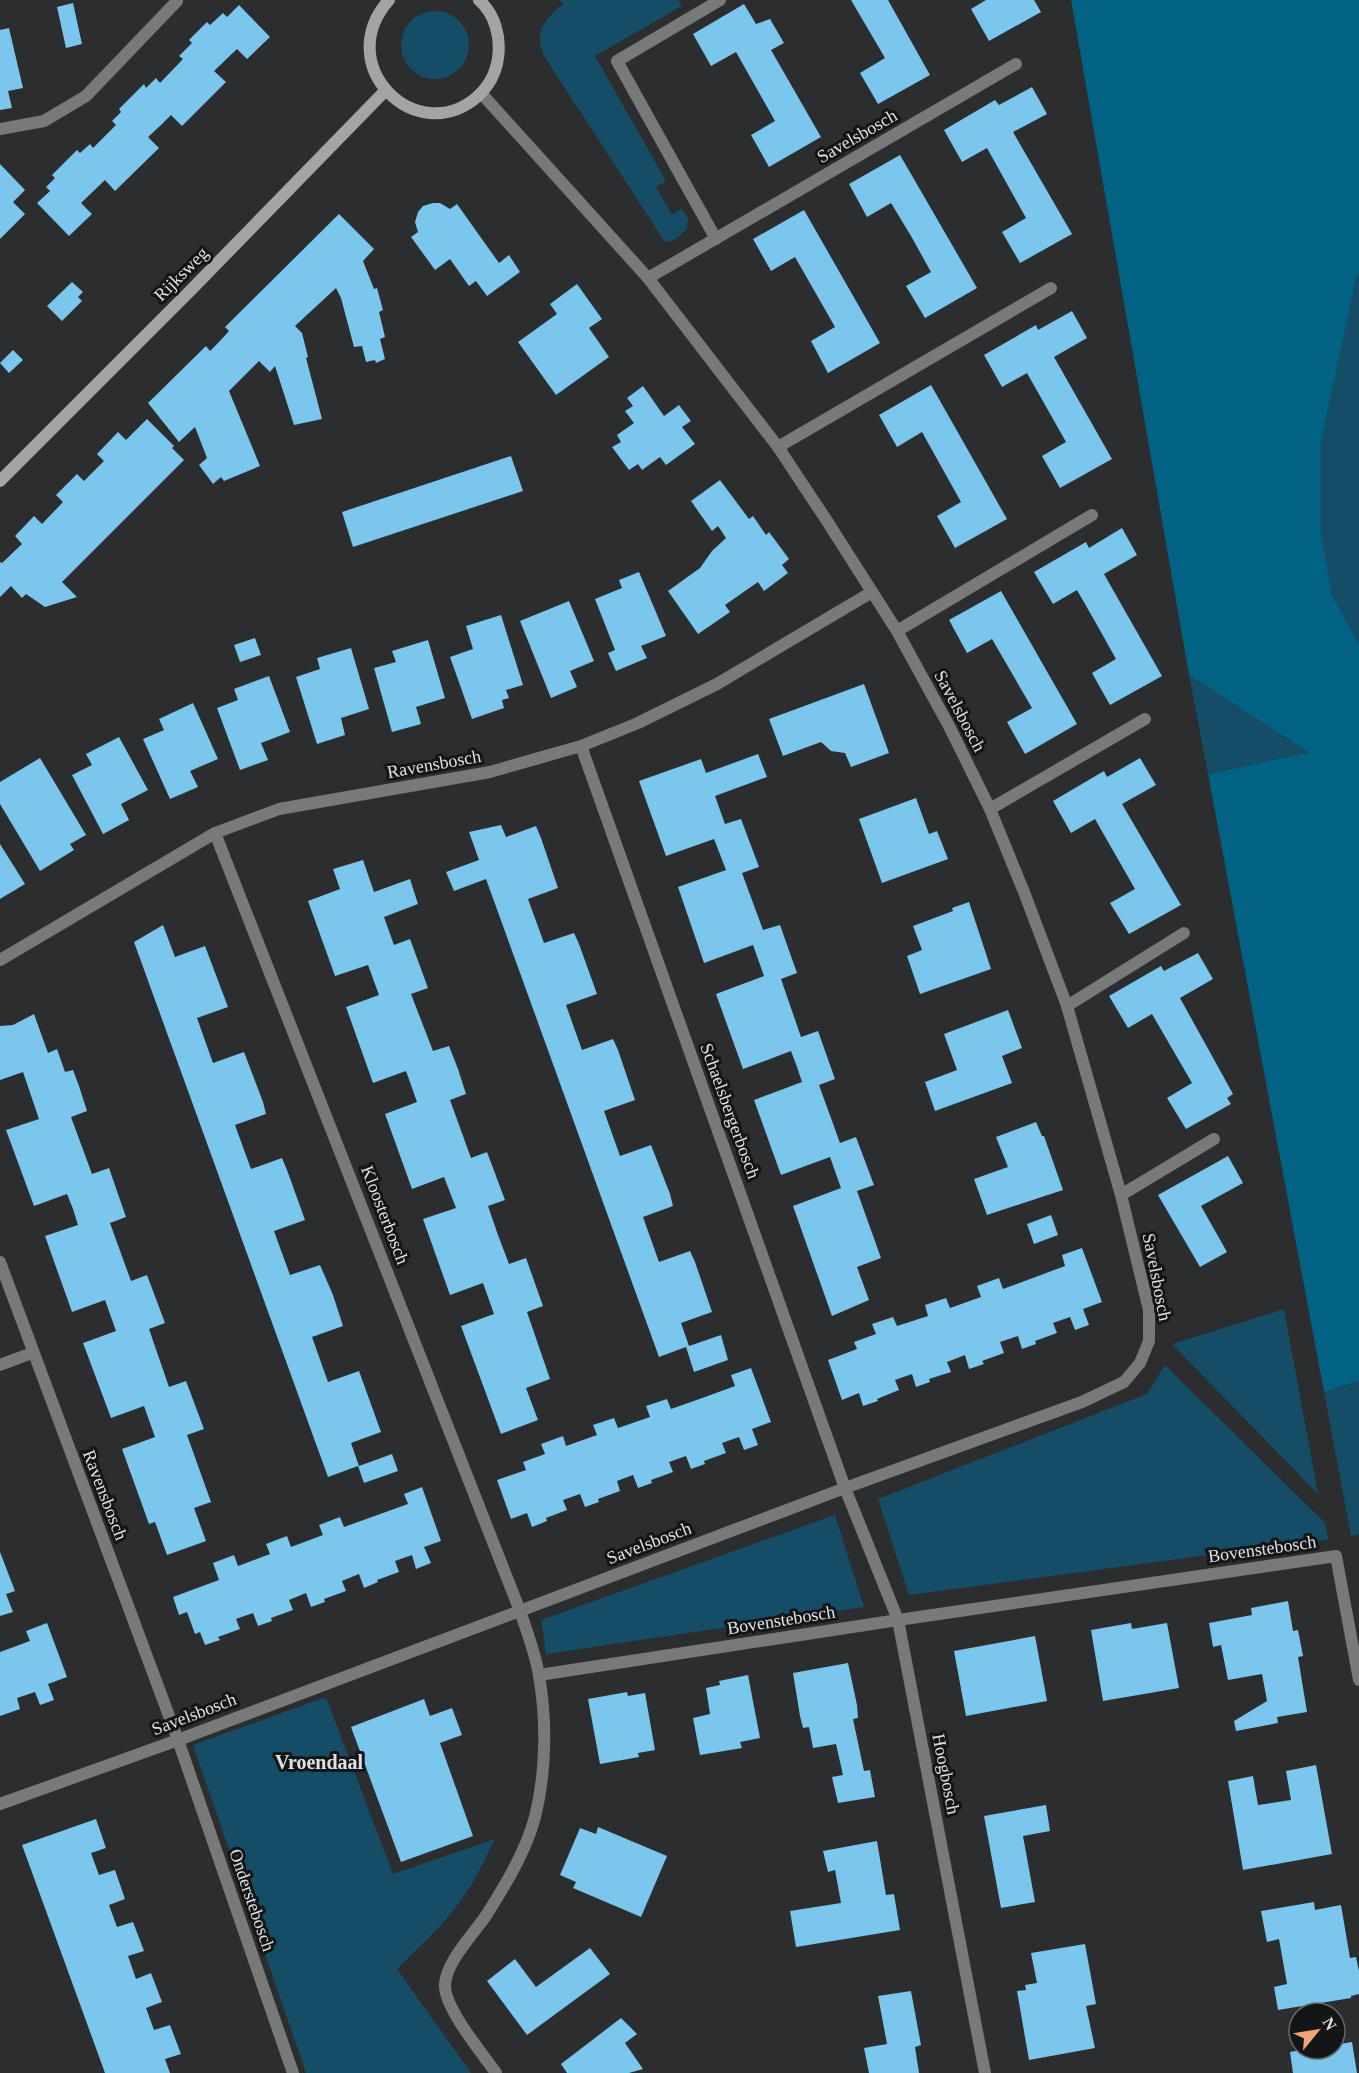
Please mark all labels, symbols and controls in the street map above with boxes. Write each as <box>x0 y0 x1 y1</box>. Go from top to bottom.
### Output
street label: Savelsbosch <box>813 105 901 167</box>
street label: Rijksweg <box>150 243 212 305</box>
street label: Savelsbosch <box>930 667 990 755</box>
street label: Ravensbosch <box>385 746 483 782</box>
street label: Schaelsbergerbosch <box>696 1041 764 1181</box>
street label: Kloosterbosch <box>357 1163 413 1267</box>
street label: Savelsbosch <box>1139 1231 1175 1323</box>
street label: Ravensbosch <box>79 1447 131 1543</box>
street label: Savelsbosch <box>604 1518 694 1568</box>
street label: Bovenstebosch <box>1207 1532 1317 1566</box>
street label: Bovenstebosch <box>726 1602 836 1638</box>
street label: Savelsbosch <box>149 1689 239 1739</box>
street label: Hoogbosch <box>928 1732 964 1816</box>
district label: Vroendaal <box>275 1751 364 1773</box>
street label: Onderstebosch <box>225 1846 279 1954</box>
north arrow <box>1287 2001 1347 2061</box>
text: N <box>1319 2014 1340 2033</box>

